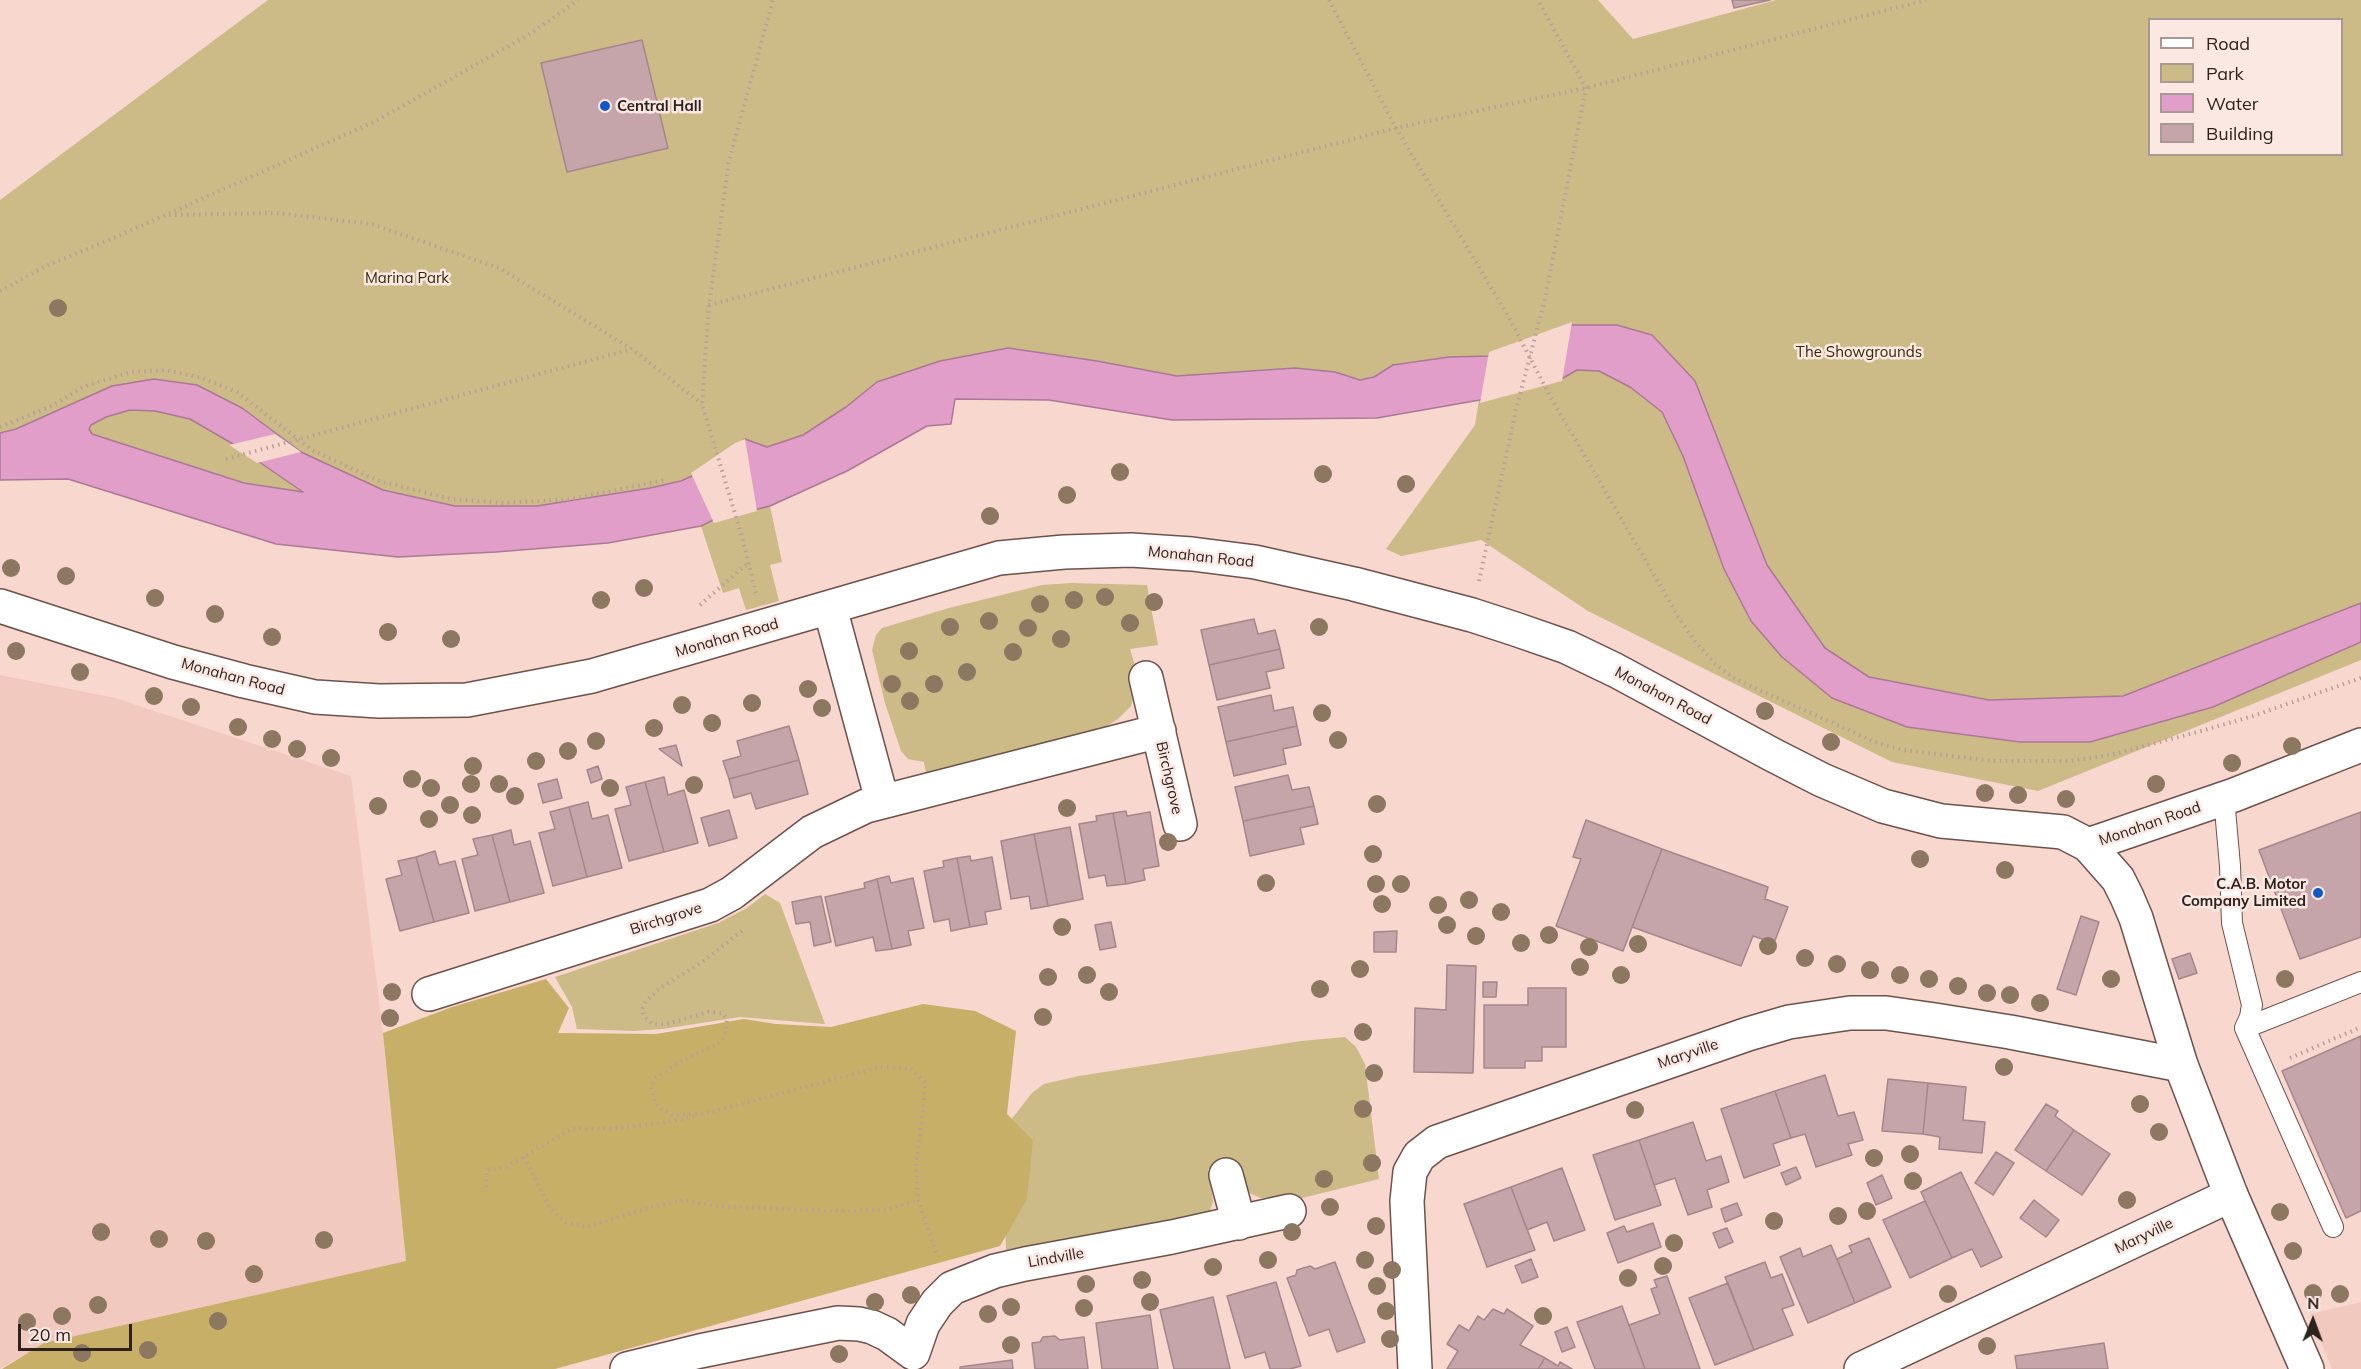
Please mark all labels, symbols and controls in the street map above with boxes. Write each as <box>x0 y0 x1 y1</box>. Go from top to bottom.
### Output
legend <box>2148 18 2343 156</box>
text: Road <box>2206 32 2250 55</box>
text: Park <box>2206 62 2244 85</box>
text: Water <box>2206 92 2258 115</box>
place label: Central Hall <box>617 97 702 115</box>
marker: Central Hall <box>598 99 612 113</box>
text: Building <box>2206 122 2274 145</box>
park label: Marina Park <box>365 269 449 287</box>
park label: The Showgrounds <box>1796 343 1922 361</box>
street label: Monahan Road <box>1147 542 1255 572</box>
street label: Monahan Road <box>673 615 781 661</box>
street label: Monahan Road <box>179 655 287 699</box>
street label: Monahan Road <box>1612 663 1714 729</box>
street label: Birchgrove <box>1152 740 1186 816</box>
street label: Monahan Road <box>2097 798 2203 850</box>
place label: C.A.B. Motor Company Limited <box>2181 875 2306 910</box>
marker: C.A.B. Motor Company Limited <box>2311 886 2325 900</box>
street label: Birchgrove <box>628 899 704 939</box>
street label: Maryville <box>1655 1035 1721 1073</box>
street label: Maryville <box>2112 1214 2176 1258</box>
street label: Lindville <box>1027 1244 1085 1272</box>
north arrow <box>2283 1291 2343 1351</box>
text: N <box>2307 1293 2320 1313</box>
scale bar <box>21 1312 135 1350</box>
text: 20 m <box>29 1323 71 1346</box>

